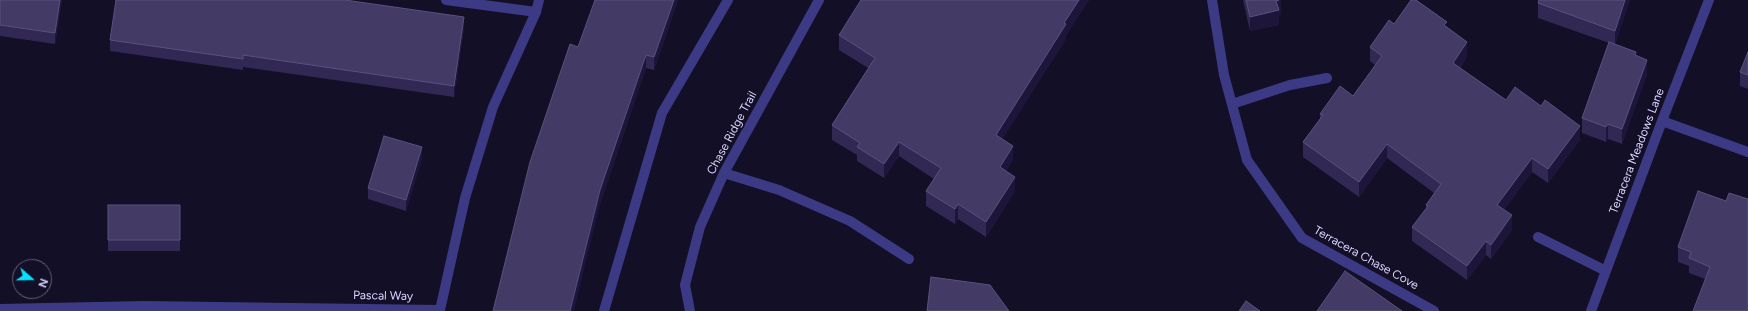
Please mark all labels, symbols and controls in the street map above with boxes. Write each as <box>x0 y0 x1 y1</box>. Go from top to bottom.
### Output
street label: Terracera Meadows Lane <box>1606 86 1668 216</box>
street label: Chase Ridge Trail <box>704 89 760 177</box>
street label: Terracera Chase Cove <box>1311 223 1421 293</box>
north arrow <box>12 259 52 299</box>
text: N <box>35 277 50 289</box>
street label: Pascal Way <box>353 288 413 304</box>

